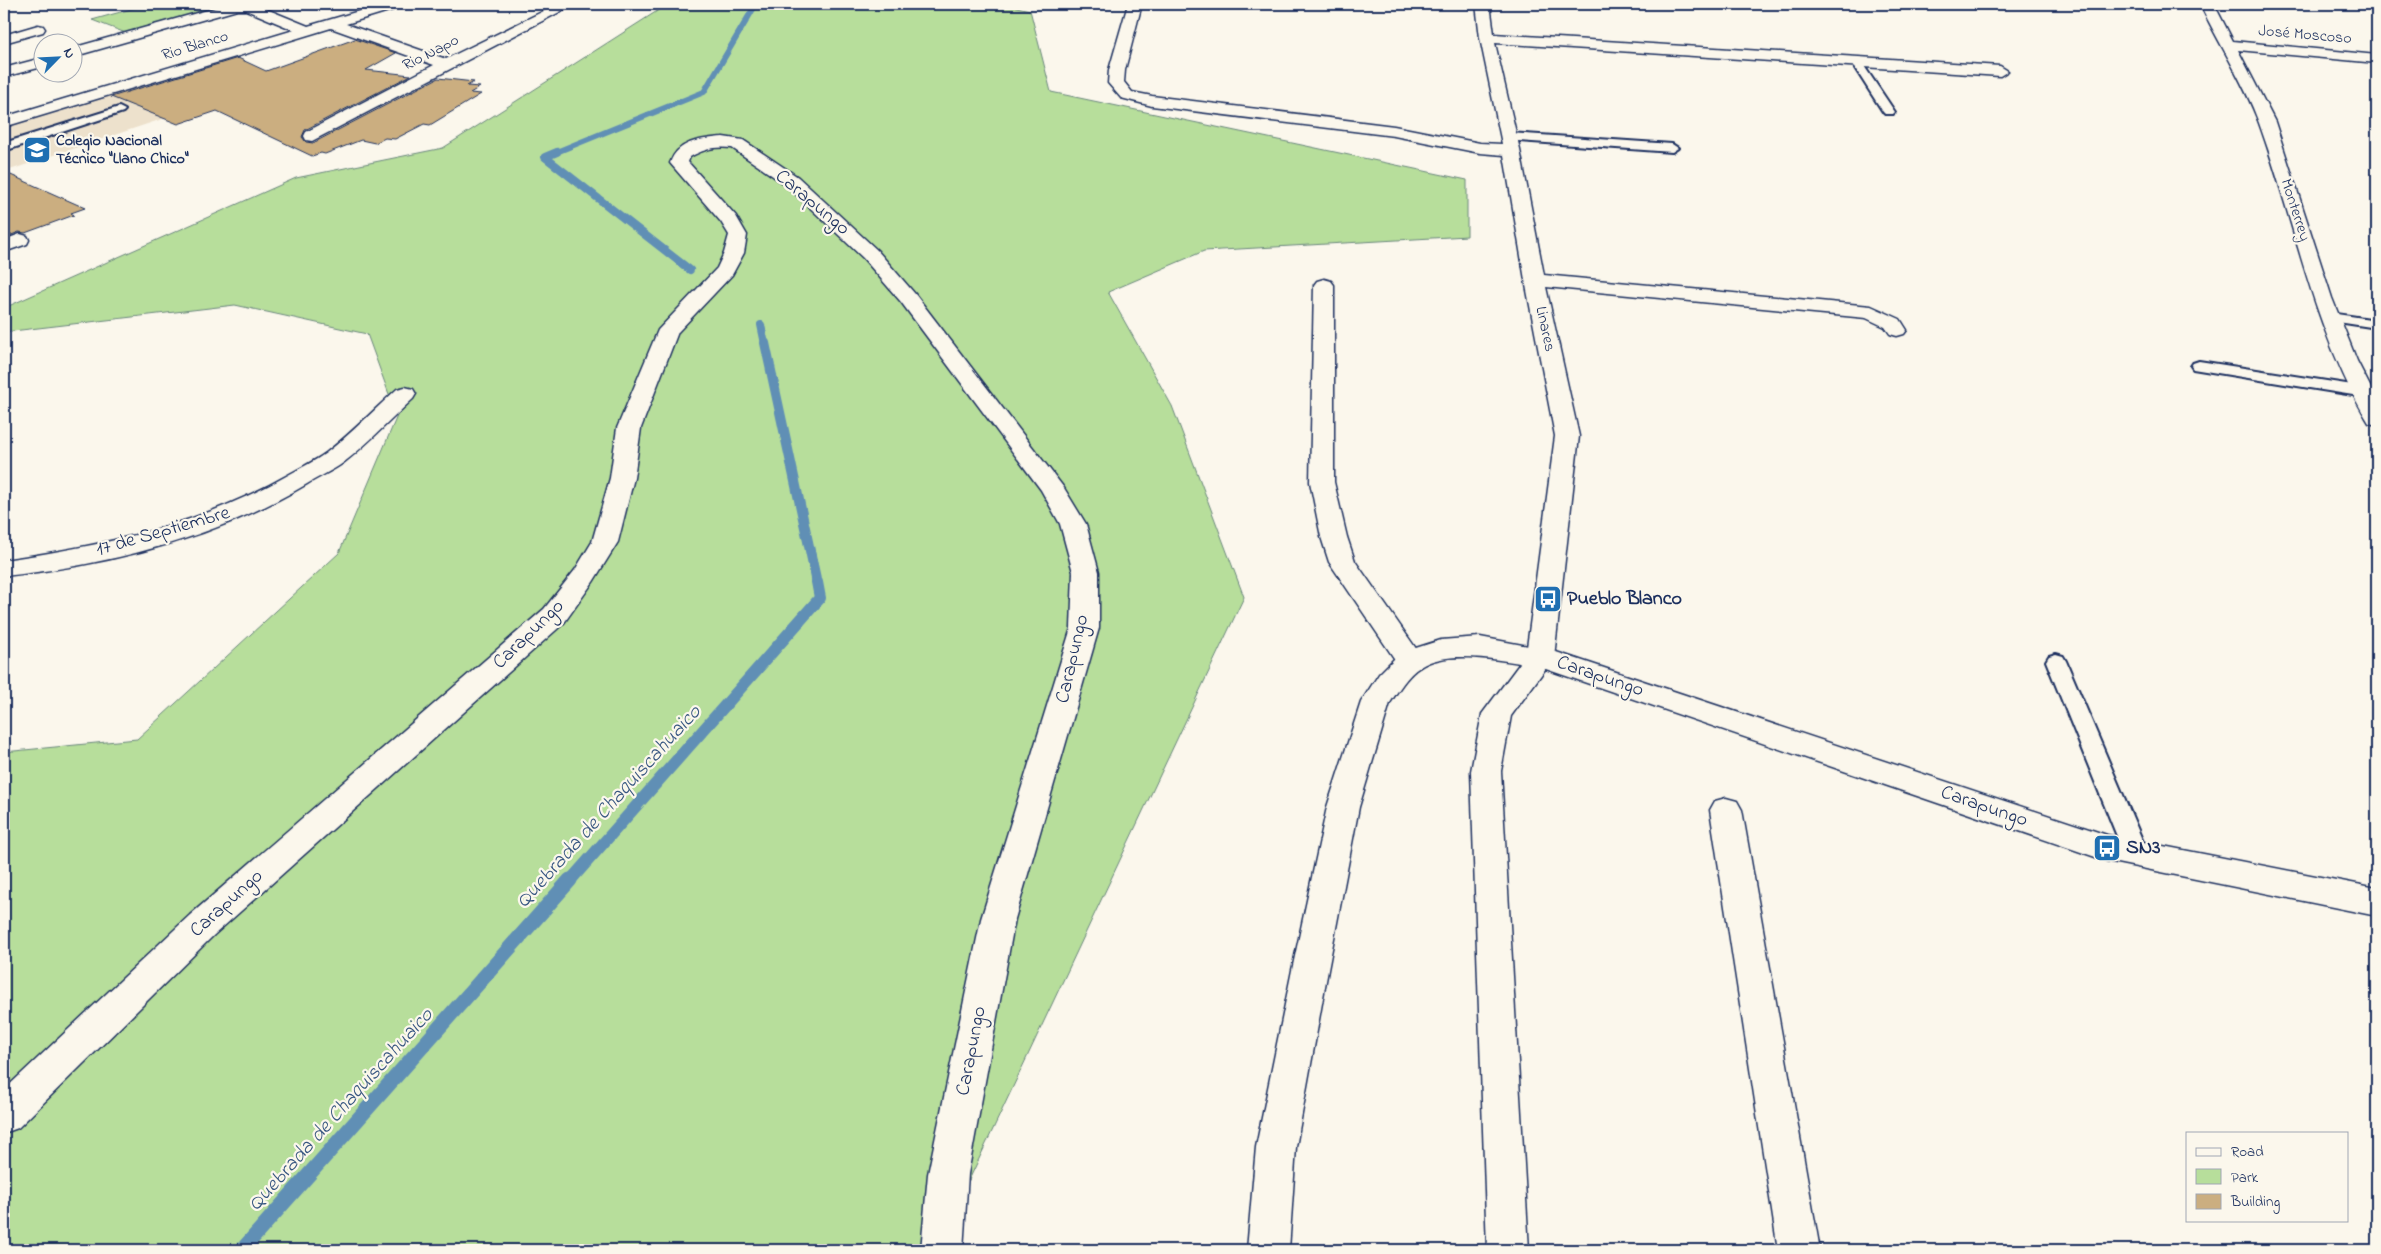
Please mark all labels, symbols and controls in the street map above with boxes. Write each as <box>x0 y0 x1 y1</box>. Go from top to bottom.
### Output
street label: José Moscoso <box>2257 19 2353 51</box>
street label: Rio Blanco <box>159 25 231 67</box>
street label: Rio Napo <box>399 29 463 77</box>
north arrow <box>32 32 82 82</box>
text: N <box>57 45 80 62</box>
place label: Colegio Nacional Técnico "Llano Chico" <box>56 129 189 171</box>
school or university icon: Colegio Nacional Técnico "Llano Chico" <box>22 135 52 165</box>
street label: Carapungo <box>767 163 856 244</box>
street label: Monterrey <box>2274 176 2316 244</box>
street label: Linares <box>1529 304 1561 354</box>
street label: 17 de Septiembre <box>93 499 233 565</box>
bus stop icon: Pueblo Blanco <box>1533 584 1563 614</box>
place label: Pueblo Blanco <box>1567 585 1682 614</box>
street label: Carapungo <box>486 593 572 678</box>
street label: Carapungo <box>1049 612 1098 706</box>
street label: Carapungo <box>1552 649 1647 706</box>
water label: Quebrada de Chaquiscahuaico <box>509 698 709 915</box>
street label: Carapungo <box>1936 779 2031 836</box>
bus stop icon: SN3 <box>2092 833 2122 863</box>
place label: SN3 <box>2126 834 2161 863</box>
street label: Carapungo <box>184 863 271 946</box>
water label: Quebrada de Chaquiscahuaico <box>241 1001 441 1218</box>
street label: Carapungo <box>949 1004 996 1098</box>
legend <box>2186 1132 2348 1222</box>
text: Road <box>2231 1141 2264 1163</box>
text: Park <box>2231 1167 2259 1189</box>
text: Building <box>2230 1191 2280 1214</box>

